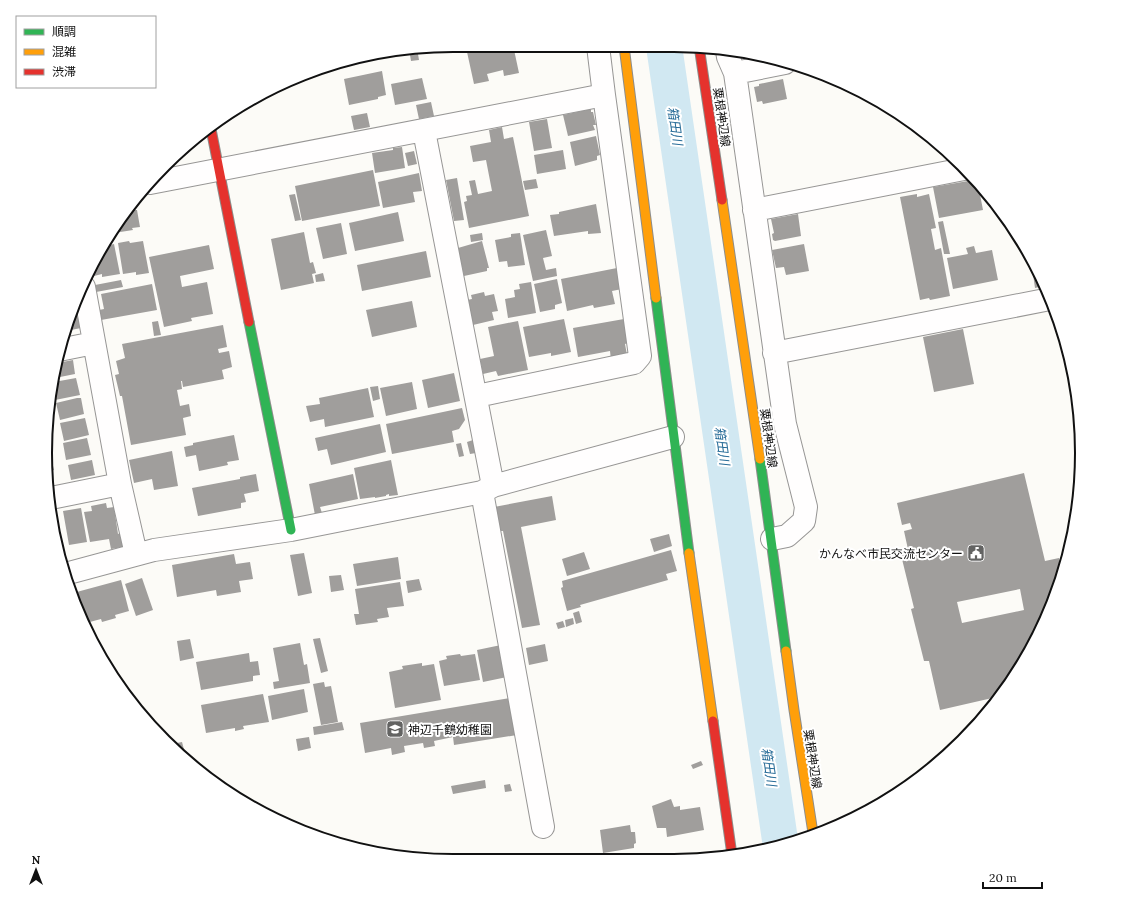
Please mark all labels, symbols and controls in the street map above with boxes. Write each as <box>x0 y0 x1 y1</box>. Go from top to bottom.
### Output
legend <box>16 16 156 88</box>
text: 順調 <box>52 24 76 39</box>
text: 混雑 <box>52 44 76 59</box>
text: 渋滞 <box>52 64 76 79</box>
street label: 粟根神辺線 <box>710 86 734 148</box>
water label: 箱田川 <box>664 105 686 148</box>
street label: 粟根神辺線 <box>757 407 781 469</box>
water label: 箱田川 <box>711 425 733 468</box>
public building icon: かんなべ市民交流センター <box>966 543 986 563</box>
place label: かんなべ市民交流センター <box>819 546 963 561</box>
school or university icon: 神辺千鶴幼稚園 <box>385 719 405 739</box>
place label: 神辺千鶴幼稚園 <box>408 722 492 737</box>
street label: 粟根神辺線 <box>801 728 825 790</box>
water label: 箱田川 <box>758 746 780 789</box>
north arrow <box>16 850 56 890</box>
text: N <box>32 853 41 867</box>
scale bar <box>983 864 1042 890</box>
text: 20 m <box>989 870 1017 885</box>

